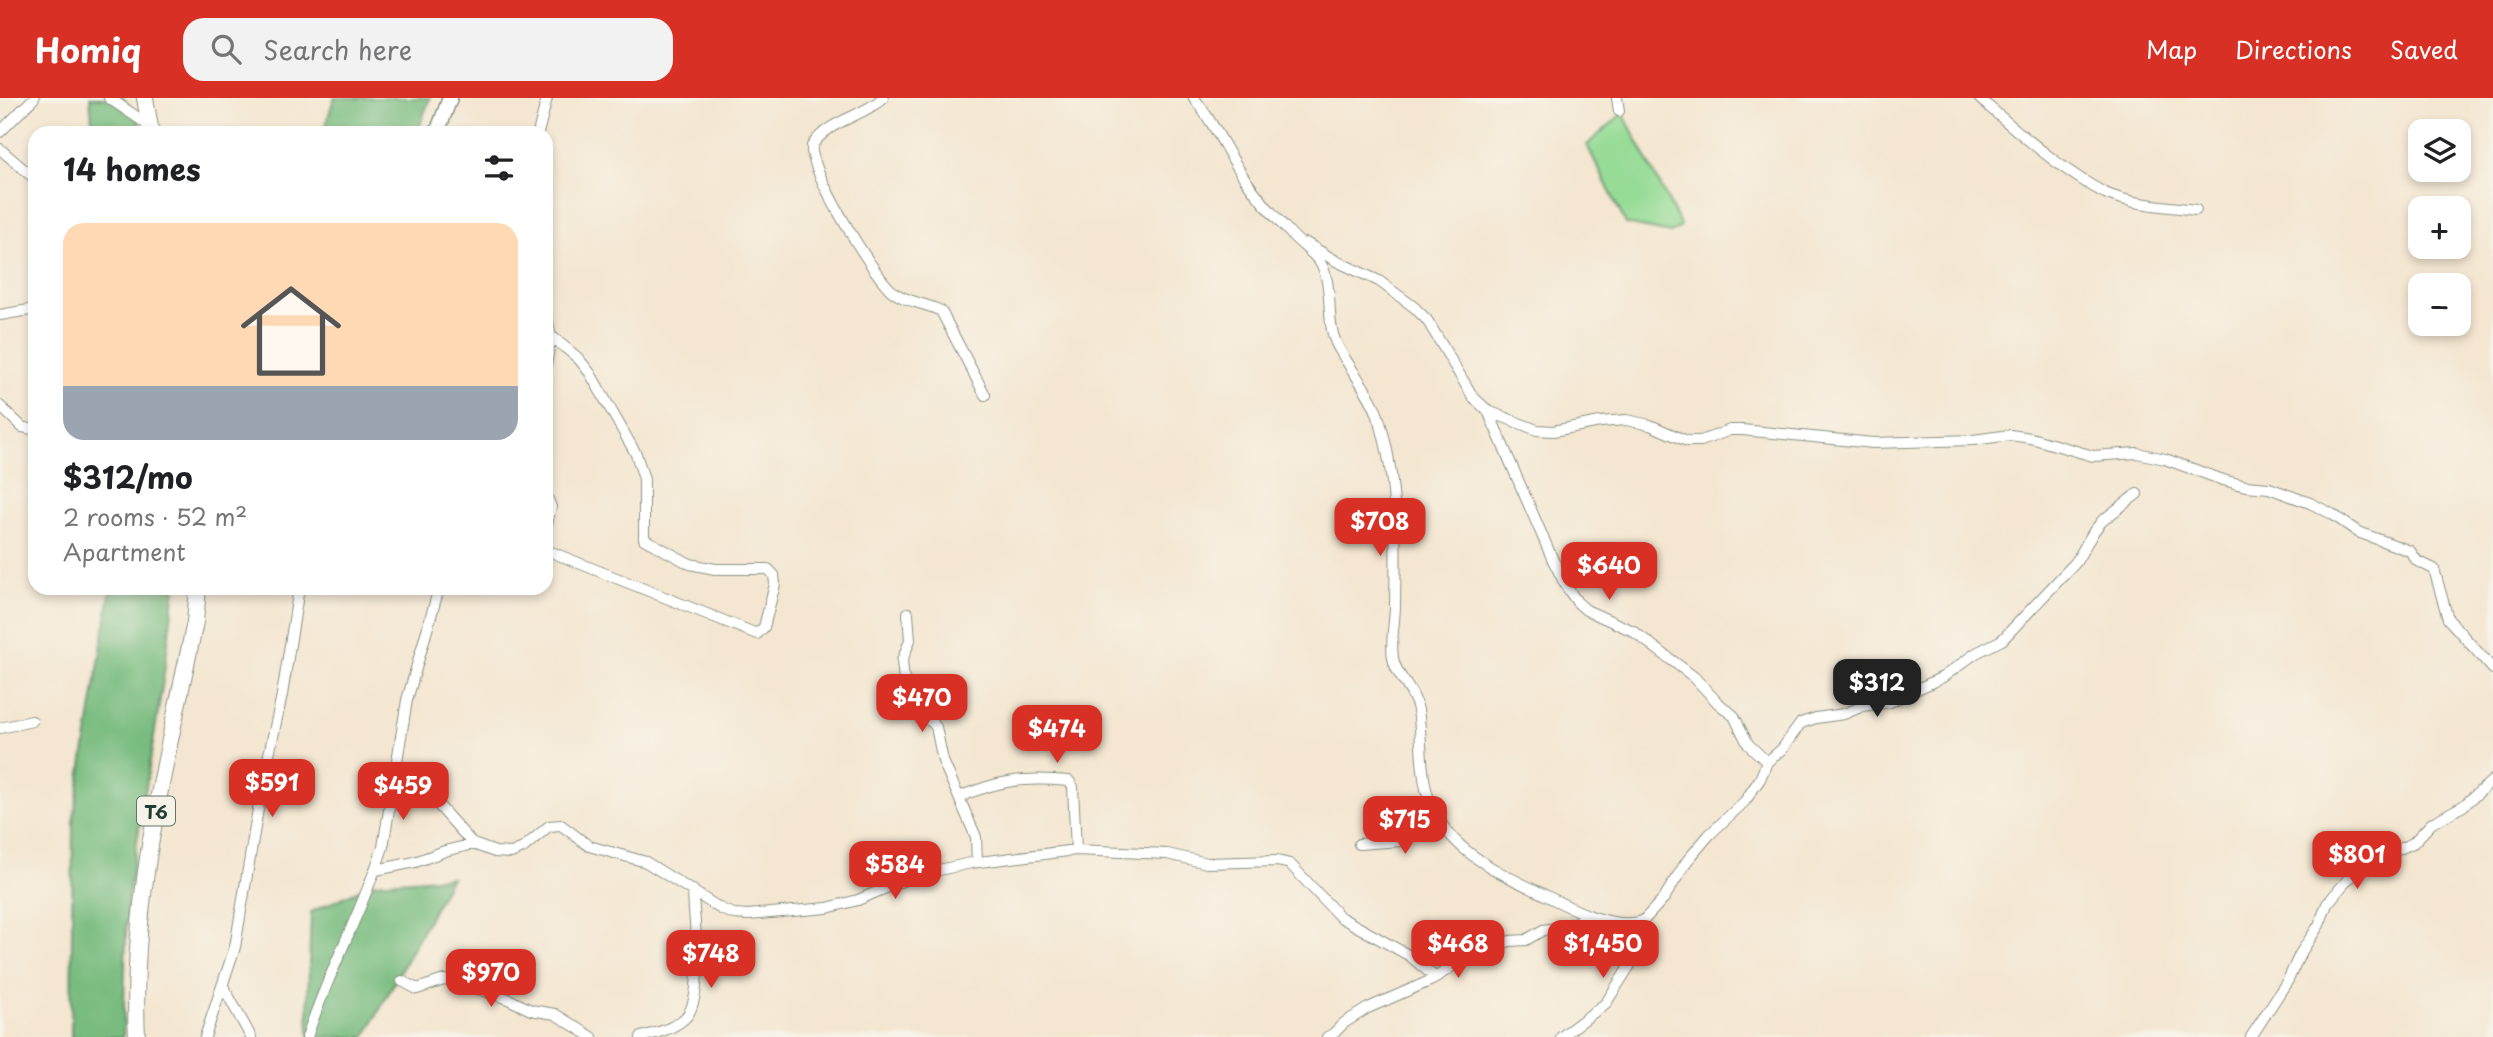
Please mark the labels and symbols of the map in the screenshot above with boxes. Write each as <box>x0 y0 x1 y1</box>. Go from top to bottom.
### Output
pin: $708 <box>1339 498 1421 558</box>
pin: $640 <box>1568 542 1650 602</box>
pin: $312 <box>1836 660 1918 719</box>
pin: $470 <box>881 674 963 734</box>
pin: $474 <box>1016 706 1098 765</box>
pin: $591 <box>231 760 313 819</box>
pin: $459 <box>362 762 444 822</box>
road number: T6 <box>137 796 175 826</box>
pin: $715 <box>1364 796 1446 856</box>
pin: $801 <box>2316 832 2398 891</box>
pin: $584 <box>854 842 936 901</box>
pin: $468 <box>1417 920 1499 980</box>
pin: $1,450 <box>1546 920 1660 980</box>
pin: $748 <box>670 930 752 990</box>
pin: $970 <box>450 950 532 1009</box>

